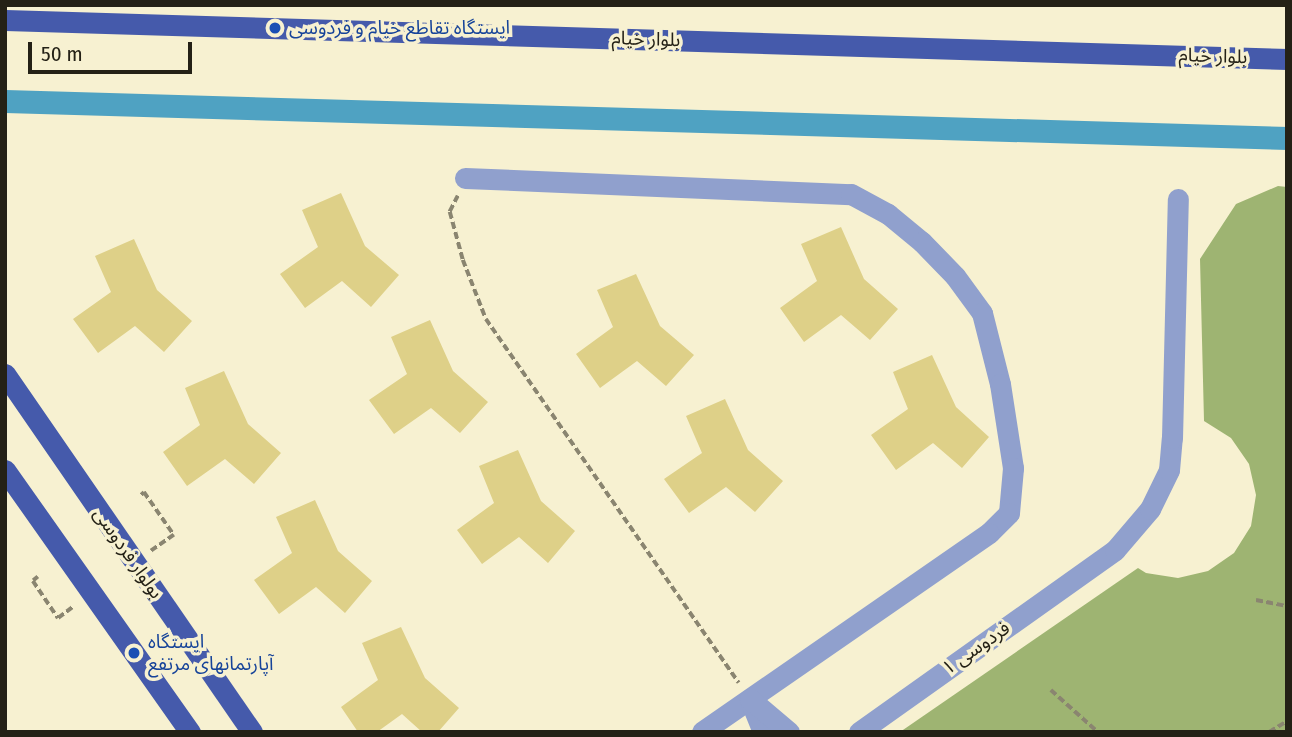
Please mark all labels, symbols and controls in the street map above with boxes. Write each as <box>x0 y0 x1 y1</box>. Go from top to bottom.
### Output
place label: ایستگاه تقاطع خیام و فردوسی <box>289 17 510 39</box>
marker: ایستگاه تقاطع خیام و فردوسی <box>267 20 283 36</box>
street label: بلوار خیام <box>611 26 681 52</box>
scale bar <box>32 28 196 72</box>
text: 50 m <box>41 41 83 67</box>
street label: بلوار خیام <box>1178 43 1248 69</box>
street label: بولوار فردوسی <box>88 503 168 603</box>
street label: فردوسی ۱ <box>938 617 1014 679</box>
place label: ایستگاه آپارتمانهای مرتفع <box>148 631 274 675</box>
marker: ایستگاه آپارتمانهای مرتفع <box>126 645 142 661</box>

